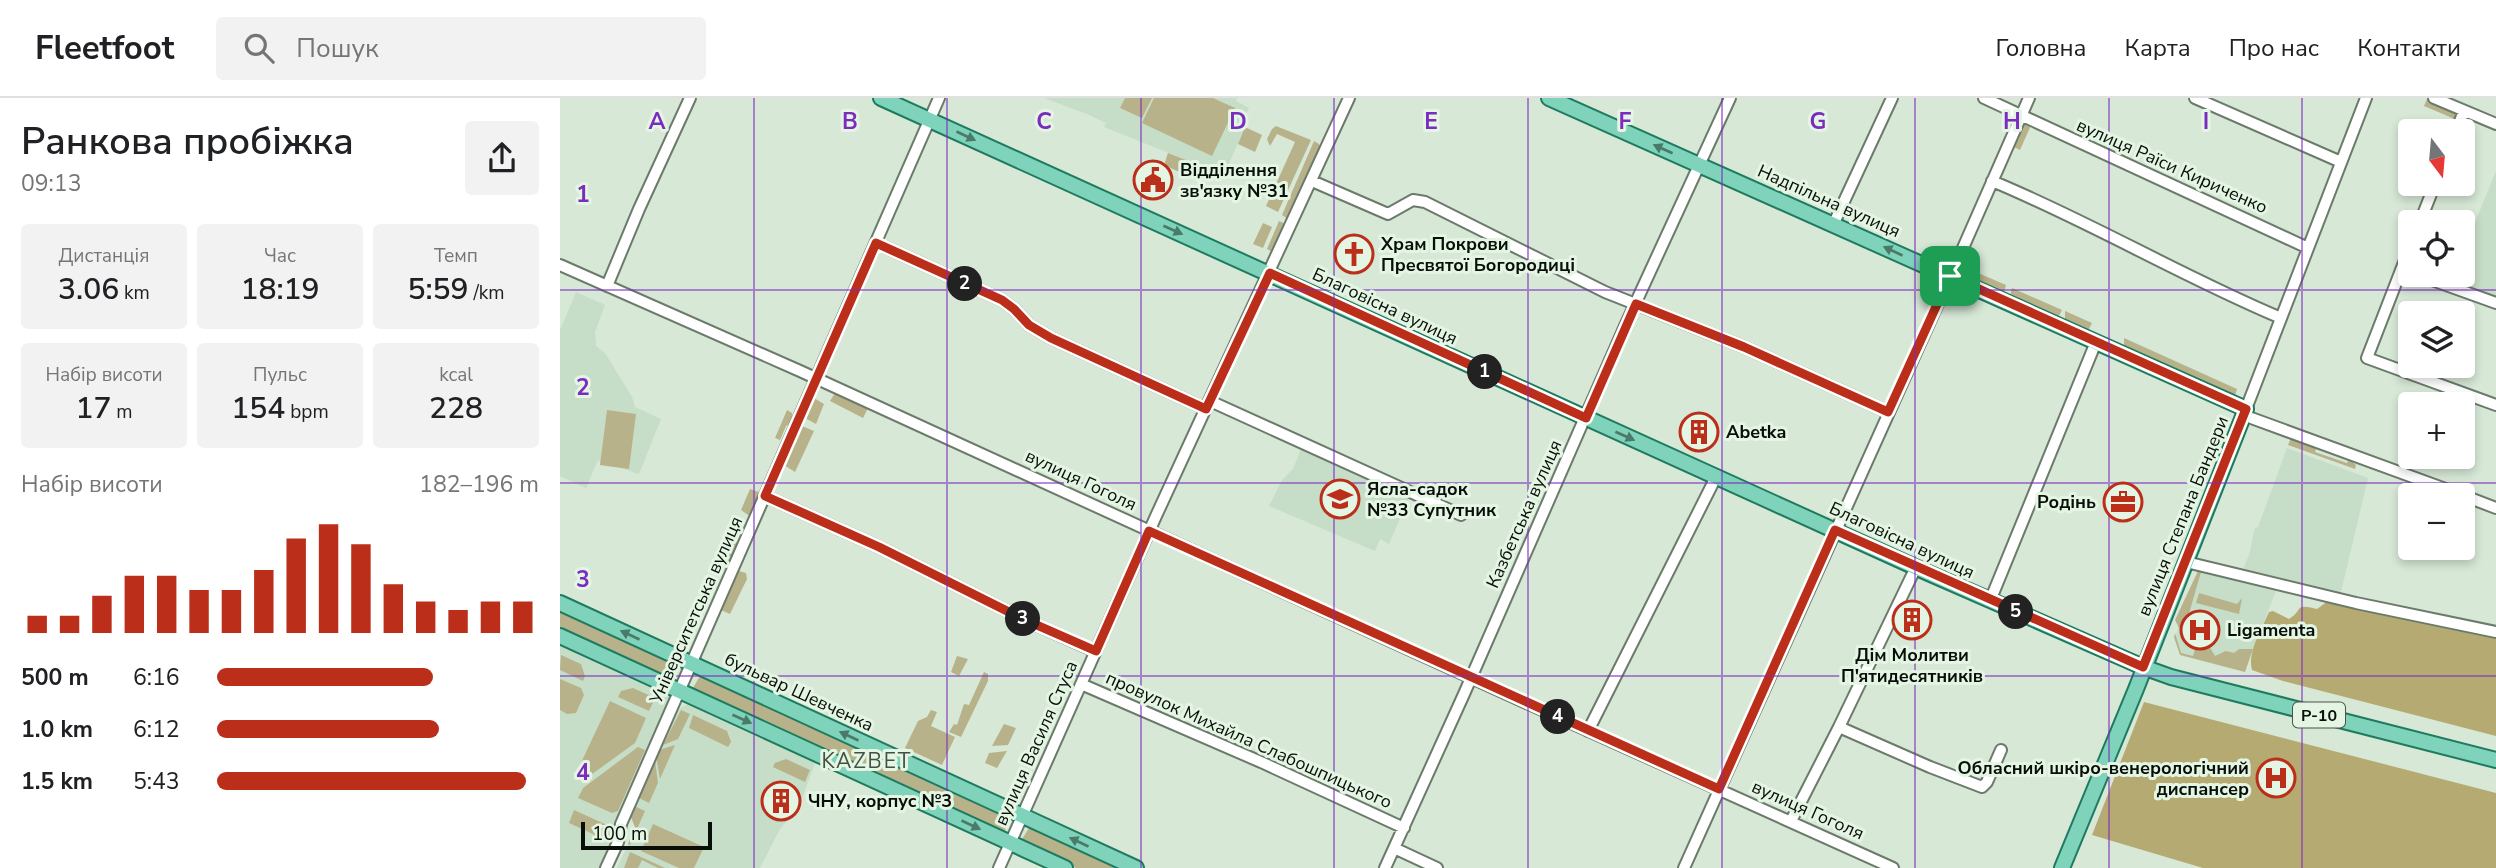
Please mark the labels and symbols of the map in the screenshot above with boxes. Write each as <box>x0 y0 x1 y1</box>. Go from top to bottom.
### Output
text: A <box>648 106 666 137</box>
text: B <box>842 106 858 137</box>
text: C <box>1036 106 1052 137</box>
text: D <box>1229 106 1247 137</box>
text: E <box>1424 106 1438 137</box>
text: F <box>1619 106 1632 137</box>
text: G <box>1810 106 1826 137</box>
text: H <box>2003 106 2021 137</box>
text: I <box>2203 106 2209 137</box>
street label: вулиця Раїси Кириченко <box>2073 113 2271 219</box>
north arrow <box>2398 119 2474 196</box>
one-way arrow <box>955 131 976 142</box>
one-way arrow <box>1653 143 1673 155</box>
place label: Відділення зв'язку №31 <box>1180 158 1289 203</box>
public building icon: Відділення зв'язку №31 <box>1132 159 1174 201</box>
street label: Надпільна вулиця <box>1754 159 1904 243</box>
text: 1 <box>576 179 590 210</box>
one-way arrow <box>1163 224 1183 236</box>
place label: Храм Покрови Пресвятої Богородиці <box>1380 232 1575 277</box>
church icon: Храм Покрови Пресвятої Богородиці <box>1333 233 1375 275</box>
one-way arrow <box>1883 245 1903 257</box>
pin <box>1920 246 1980 306</box>
street label: Благовісна вулиця <box>1309 262 1461 350</box>
pin: 2 <box>948 266 982 302</box>
pin: 1 <box>1468 354 1502 390</box>
text: 2 <box>576 372 590 403</box>
building icon: Abetka <box>1678 411 1720 453</box>
street label: вулиця Степана Бандери <box>2132 413 2234 619</box>
place label: Abetka <box>1726 420 1786 444</box>
one-way arrow <box>1615 430 1635 442</box>
street label: Казбетська вулиця <box>1480 436 1568 592</box>
street label: вулиця Гоголя <box>1021 444 1141 516</box>
place label: Ясла-садок №33 Супутник <box>1367 477 1497 522</box>
school or university icon: Ясла-садок №33 Супутник <box>1319 478 1361 520</box>
office icon: Родінь <box>2102 481 2144 523</box>
place label: Родінь <box>2037 490 2096 514</box>
street label: Благовісна вулиця <box>1826 496 1978 584</box>
street label: Університетська вулиця <box>643 513 748 708</box>
text: 3 <box>576 564 590 595</box>
pin: 5 <box>1998 594 2034 630</box>
building icon: Дім Молитви П'ятидесятників <box>1891 599 1933 641</box>
pin: 3 <box>1006 602 1040 636</box>
hospital icon: Ligamenta <box>2179 609 2221 651</box>
place label: Ligamenta <box>2227 618 2315 642</box>
one-way arrow <box>620 629 640 641</box>
place label: Дім Молитви П'ятидесятників <box>1841 643 1983 688</box>
street label: бульвар Шевченка <box>721 647 877 737</box>
street label: вулиця Василя Стуса <box>989 657 1083 829</box>
street label: провулок Михайла Слабошпицького <box>1102 666 1396 814</box>
pin: 4 <box>1541 700 1576 734</box>
road number: Р-10 <box>2293 702 2345 728</box>
one-way arrow <box>732 714 752 725</box>
one-way arrow <box>839 730 859 742</box>
district label: KAZBET <box>822 747 912 775</box>
place label: Обласний шкіро-венерологічний диспансер <box>1958 756 2249 801</box>
text: 4 <box>576 757 590 788</box>
hospital icon: Обласний шкіро-венерологічний диспансер <box>2255 757 2297 799</box>
street label: вулиця Гоголя <box>1748 775 1868 845</box>
building icon: ЧНУ, корпус №3 <box>760 780 802 822</box>
place label: ЧНУ, корпус №3 <box>808 789 952 813</box>
scale bar <box>581 819 712 851</box>
one-way arrow <box>961 819 981 831</box>
one-way arrow <box>1069 836 1089 848</box>

